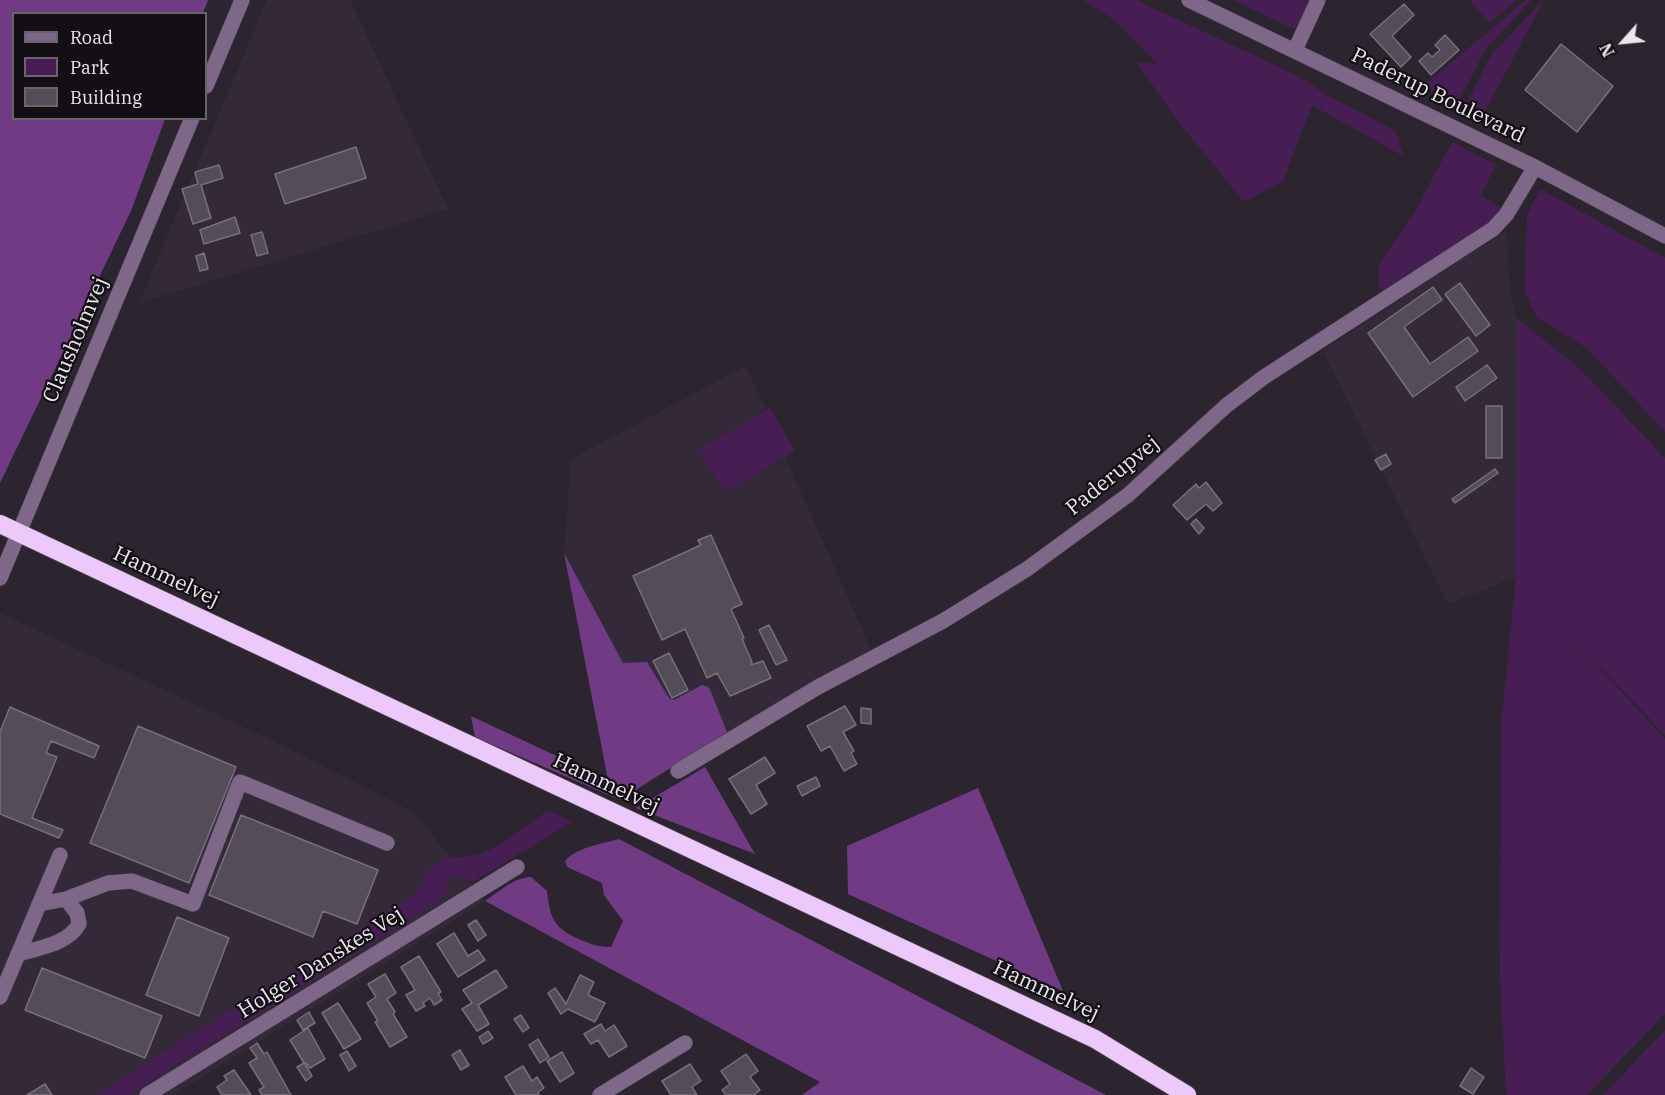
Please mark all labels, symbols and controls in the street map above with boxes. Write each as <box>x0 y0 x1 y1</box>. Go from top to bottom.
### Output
legend <box>12 12 207 120</box>
north arrow <box>1593 12 1653 72</box>
text: Road <box>70 26 113 49</box>
text: N <box>1595 40 1619 60</box>
street label: Paderup Boulevard <box>1347 43 1529 149</box>
text: Park <box>70 56 109 79</box>
text: Building <box>70 86 142 109</box>
street label: Clausholmvej <box>38 273 114 407</box>
street label: Paderupvej <box>1061 431 1165 521</box>
street label: Hammelvej <box>109 541 223 613</box>
street label: Hammelvej <box>549 748 663 820</box>
street label: Holger Danskes Vej <box>234 902 408 1024</box>
street label: Hammelvej <box>989 955 1103 1027</box>

